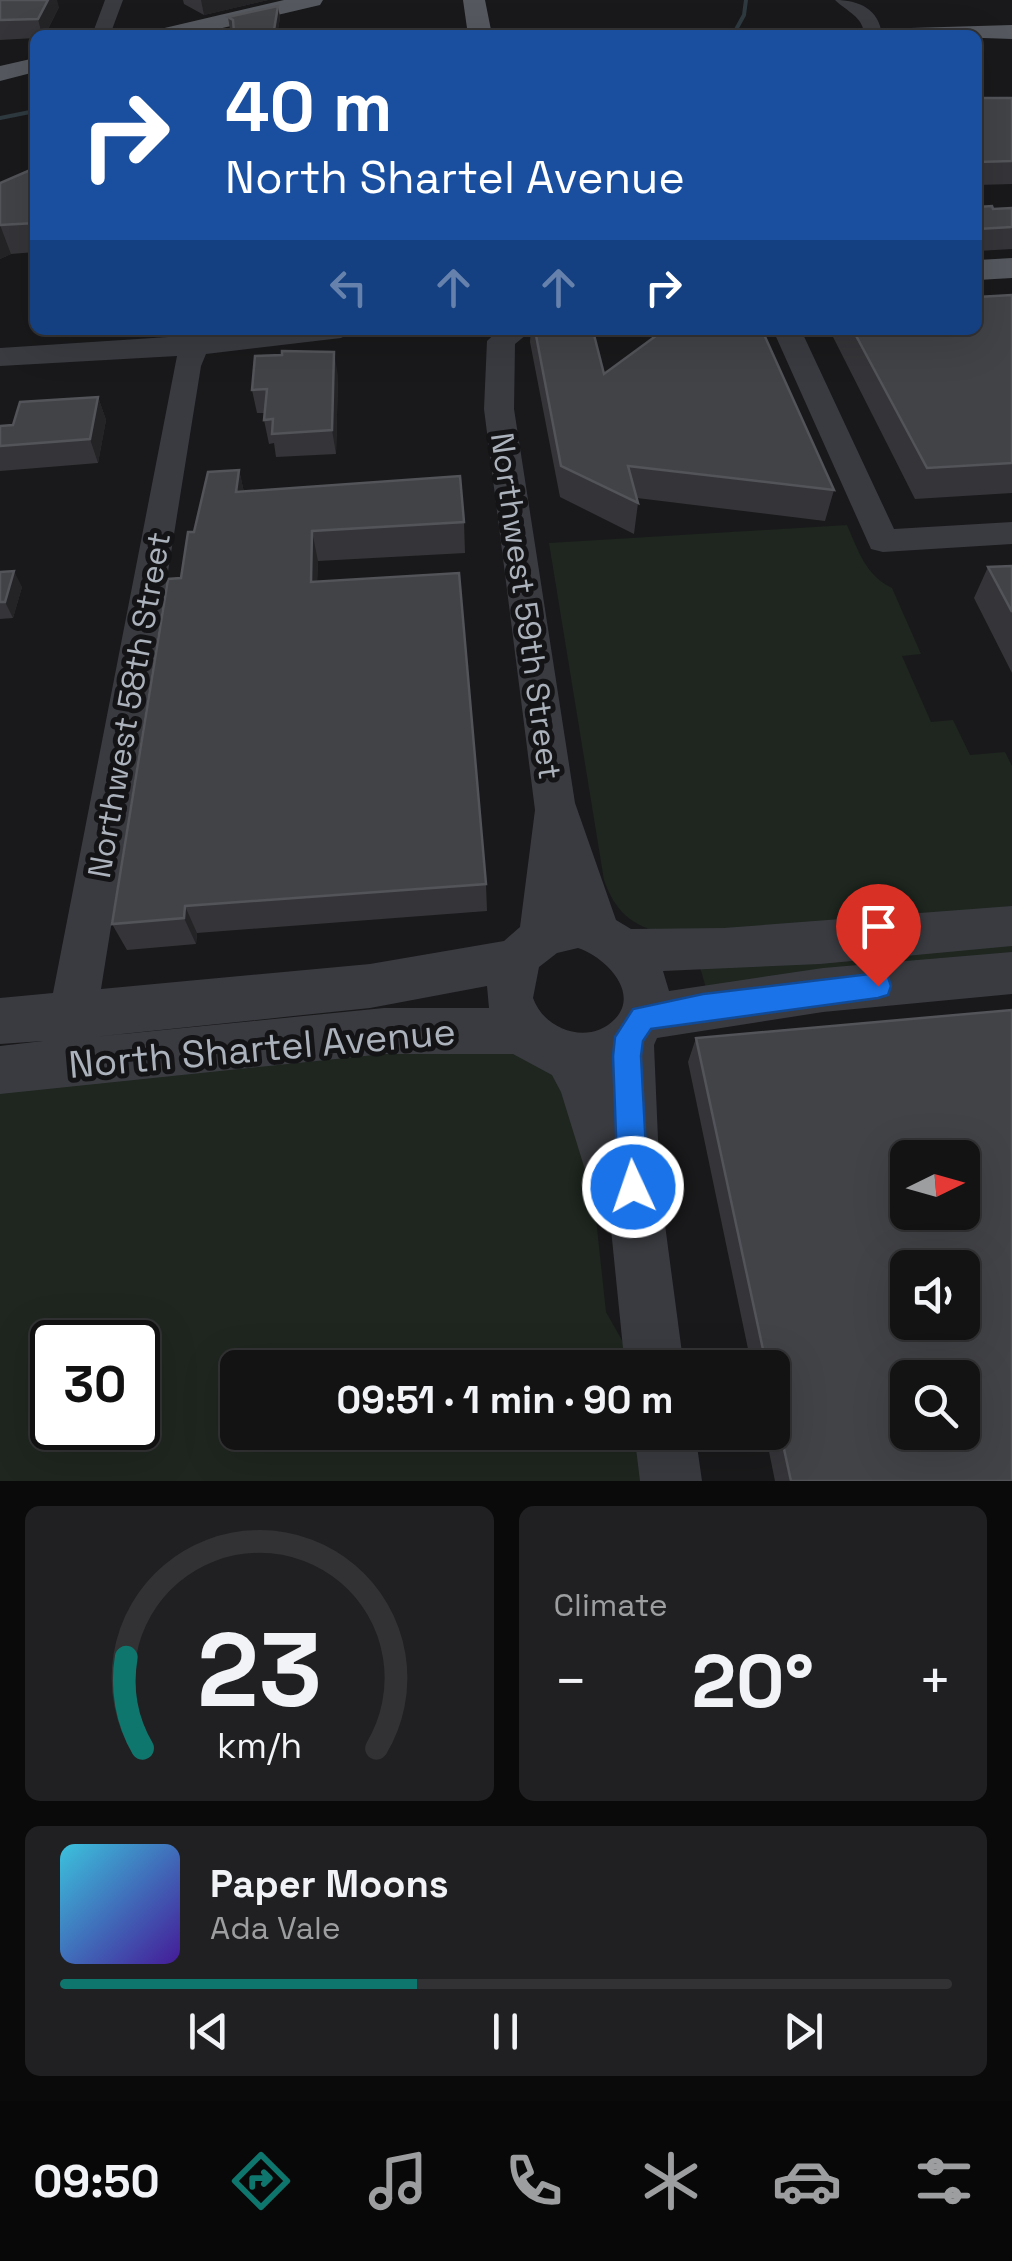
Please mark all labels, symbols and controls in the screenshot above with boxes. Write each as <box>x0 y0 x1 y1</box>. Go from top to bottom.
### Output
text: 40 m <box>225 62 392 151</box>
icon: right <box>60 70 190 200</box>
text: North Shartel Avenue <box>225 149 685 206</box>
icon: left <box>321 260 376 315</box>
icon: ahead <box>426 260 481 315</box>
icon: ahead <box>531 260 586 315</box>
icon: right <box>636 260 691 315</box>
street label: Northwest 59th Street <box>482 430 570 782</box>
street label: Northwest 58th Street <box>79 529 179 881</box>
pin <box>836 884 921 987</box>
icon: arrive <box>851 899 906 954</box>
street label: North Shartel Avenue <box>66 1007 458 1089</box>
position arrow <box>581 1135 685 1239</box>
north arrow <box>890 1140 980 1230</box>
map controls <box>890 1140 980 1450</box>
button: sound <box>890 1250 980 1340</box>
speed limit sign: 30 <box>30 1320 160 1450</box>
button: search <box>890 1360 980 1450</box>
text: 09:51 · 1 min · 90 m <box>337 1376 673 1424</box>
text: Climate <box>554 1585 668 1625</box>
text: 23 <box>197 1604 322 1736</box>
text: 20° <box>691 1633 814 1729</box>
text: − <box>554 1646 588 1716</box>
text: + <box>918 1646 952 1716</box>
text: km/h <box>217 1723 302 1768</box>
text: Paper Moons <box>210 1860 449 1908</box>
text: Ada Vale <box>210 1908 341 1948</box>
icon: previous <box>181 2004 236 2059</box>
icon: pause <box>478 2004 533 2059</box>
icon: next <box>776 2004 831 2059</box>
icon: directions <box>226 2146 296 2216</box>
icon: music <box>363 2146 433 2216</box>
icon: phone <box>499 2146 569 2216</box>
icon: climate <box>636 2146 706 2216</box>
icon: car <box>772 2146 842 2216</box>
icon: filters <box>909 2146 979 2216</box>
text: 09:50 <box>33 2153 160 2210</box>

